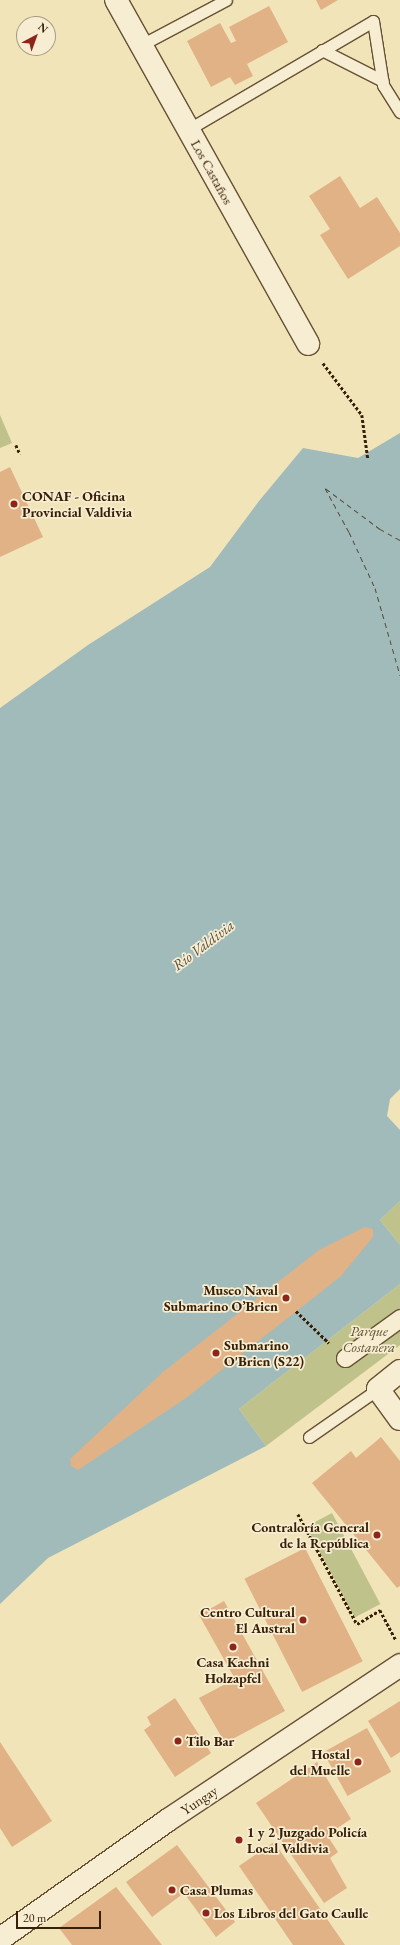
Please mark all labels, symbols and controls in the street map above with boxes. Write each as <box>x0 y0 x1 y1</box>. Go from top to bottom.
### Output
north arrow <box>16 16 56 56</box>
text: N <box>35 19 51 36</box>
street label: Los Castaños <box>187 137 237 207</box>
place label: CONAF - Oficina Provincial Valdivia <box>22 488 132 520</box>
marker: CONAF - Oficina Provincial Valdivia <box>9 499 19 509</box>
water label: Río Valdivia <box>169 916 237 974</box>
place label: Museo Naval Submarino O’Brien <box>164 1282 278 1314</box>
marker: Museo Naval Submarino O’Brien <box>281 1293 291 1303</box>
park label: Parque Costanera <box>343 1323 395 1356</box>
place label: Submarino O'Brien (S22) <box>224 1337 304 1370</box>
marker: Submarino O'Brien (S22) <box>211 1348 221 1358</box>
place label: Contraloría General de la República <box>251 1519 369 1552</box>
marker: Contraloría General de la República <box>372 1530 382 1540</box>
place label: Centro Cultural El Austral <box>200 1604 295 1636</box>
marker: Centro Cultural El Austral <box>298 1615 308 1625</box>
marker: Casa Kaehni Holzapfel <box>228 1642 238 1652</box>
place label: Casa Kaehni Holzapfel <box>197 1654 269 1686</box>
place label: Tilo Bar <box>186 1733 234 1749</box>
marker: Tilo Bar <box>173 1736 183 1746</box>
place label: Hostal del Muelle <box>290 1746 350 1778</box>
marker: Hostal del Muelle <box>353 1757 363 1767</box>
street label: Yungay <box>178 1782 220 1818</box>
place label: 1 y 2 Juzgado Policía Local Valdivia <box>247 1824 367 1856</box>
marker: 1 y 2 Juzgado Policía Local Valdivia <box>234 1835 244 1845</box>
place label: Casa Plumas <box>180 1882 253 1898</box>
marker: Casa Plumas <box>167 1885 177 1895</box>
scale bar <box>18 1903 103 1929</box>
place label: Los Libros del Gato Caulle <box>214 1905 368 1921</box>
marker: Los Libros del Gato Caulle <box>201 1908 211 1918</box>
text: 20 m <box>23 1910 46 1926</box>

